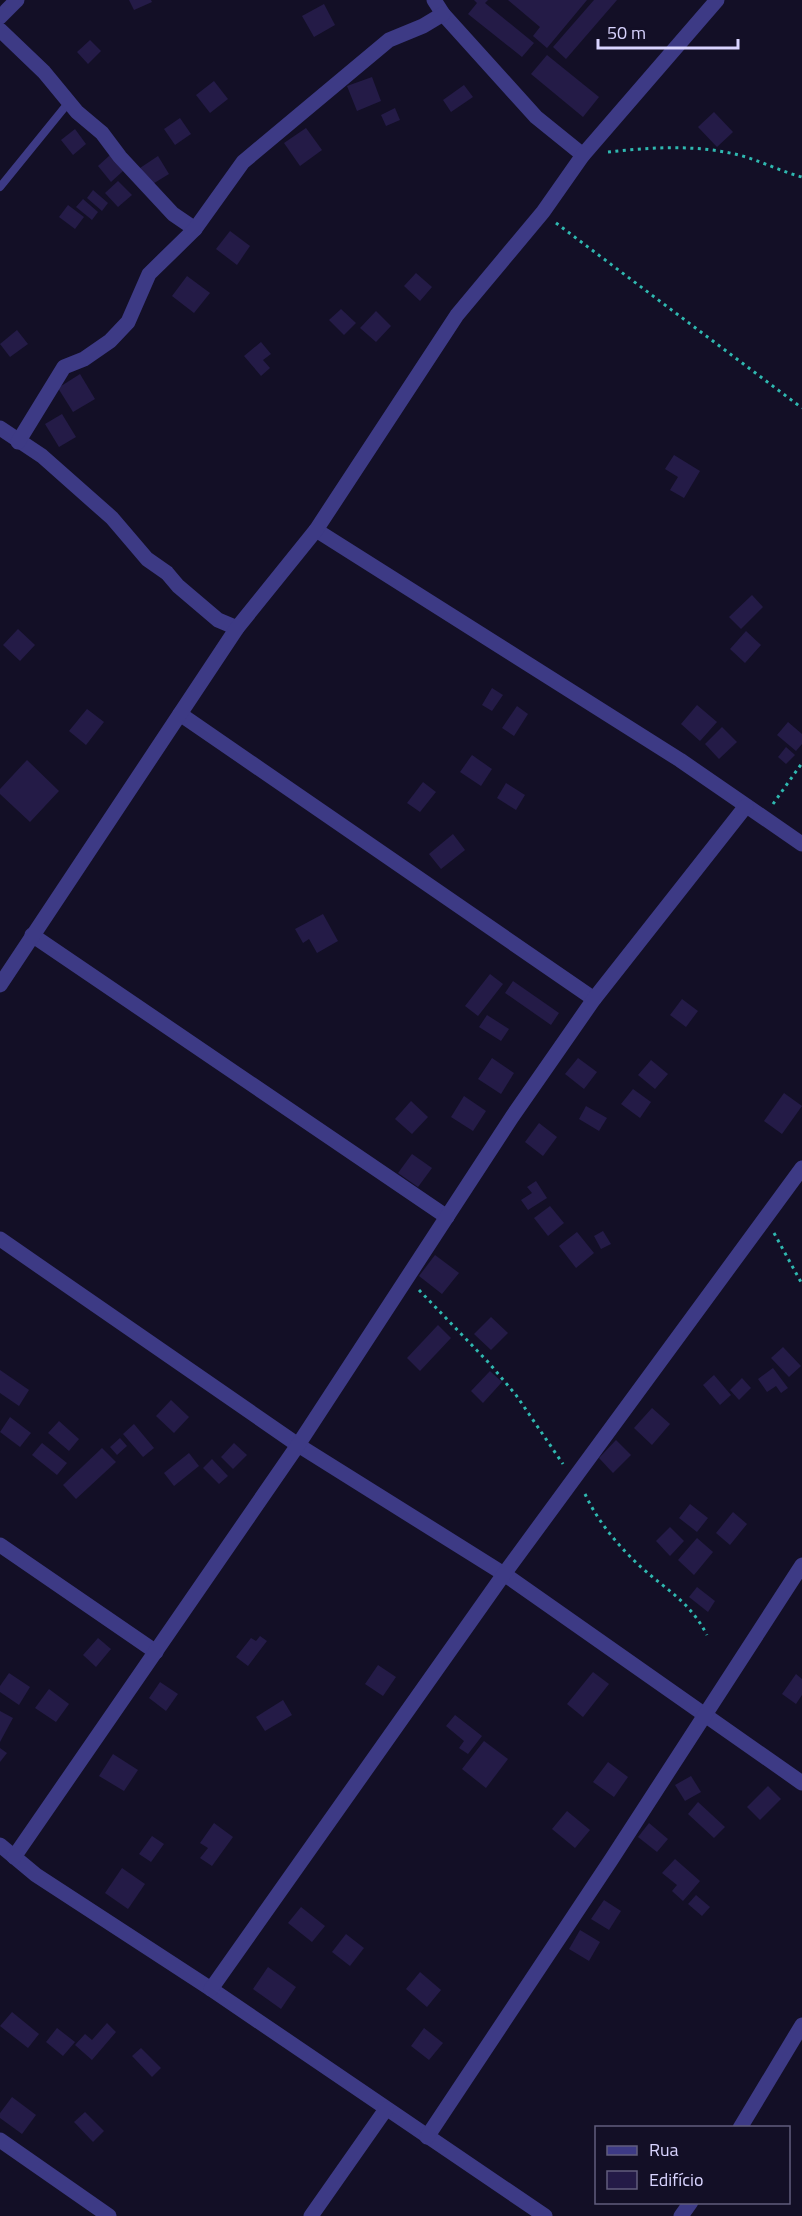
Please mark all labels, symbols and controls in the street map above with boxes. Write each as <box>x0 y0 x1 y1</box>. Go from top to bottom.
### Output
scale bar <box>598 12 738 50</box>
text: 50 m <box>607 19 646 46</box>
legend <box>595 2126 790 2204</box>
text: Rua <box>649 2136 679 2163</box>
text: Edifício <box>649 2166 703 2193</box>

